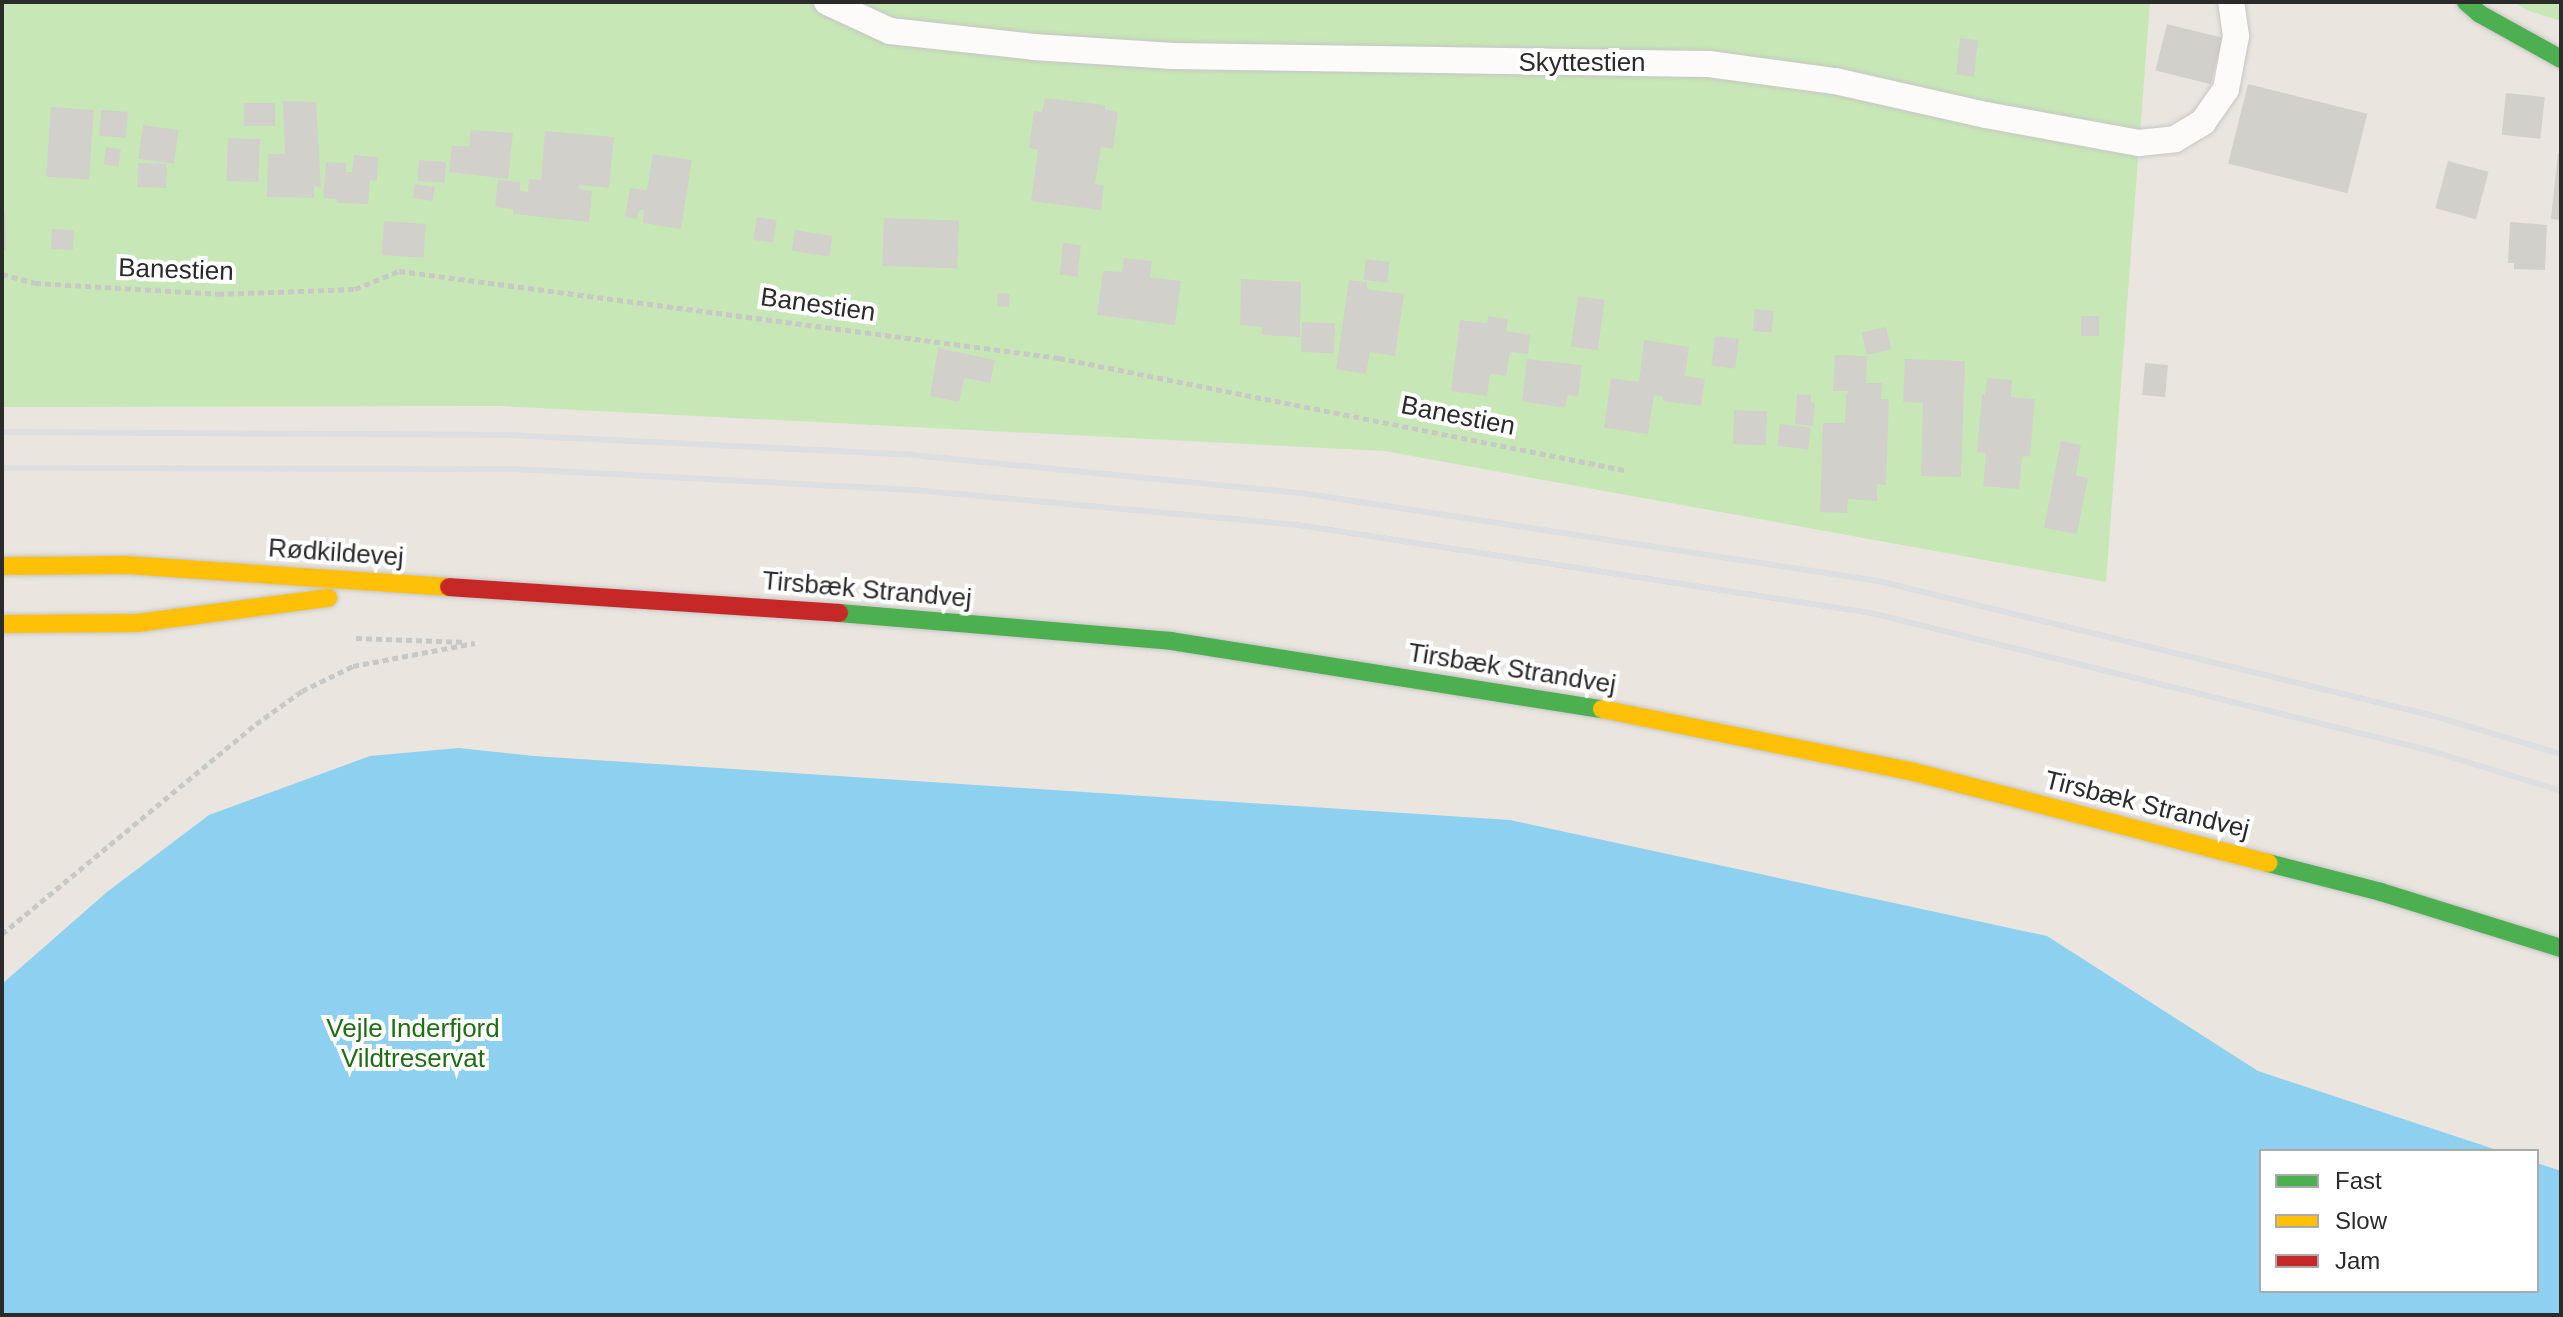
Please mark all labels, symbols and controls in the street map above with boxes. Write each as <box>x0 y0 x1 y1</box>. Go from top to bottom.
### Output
street label: Skyttestien <box>1518 47 1646 79</box>
street label: Banestien <box>118 252 234 288</box>
street label: Banestien <box>759 282 877 328</box>
street label: Banestien <box>1398 390 1518 442</box>
street label: Rødkildevej <box>267 533 405 573</box>
street label: Tirsbæk Strandvej <box>761 565 973 615</box>
street label: Tirsbæk Strandvej <box>1406 637 1618 701</box>
street label: Tirsbæk Strandvej <box>2041 764 2253 846</box>
park label: Vejle Inderfjord Vildtreservat <box>326 1013 500 1074</box>
legend <box>2259 1149 2539 1293</box>
text: Fast <box>2335 1167 2382 1194</box>
text: Slow <box>2335 1207 2387 1234</box>
text: Jam <box>2335 1247 2380 1274</box>

